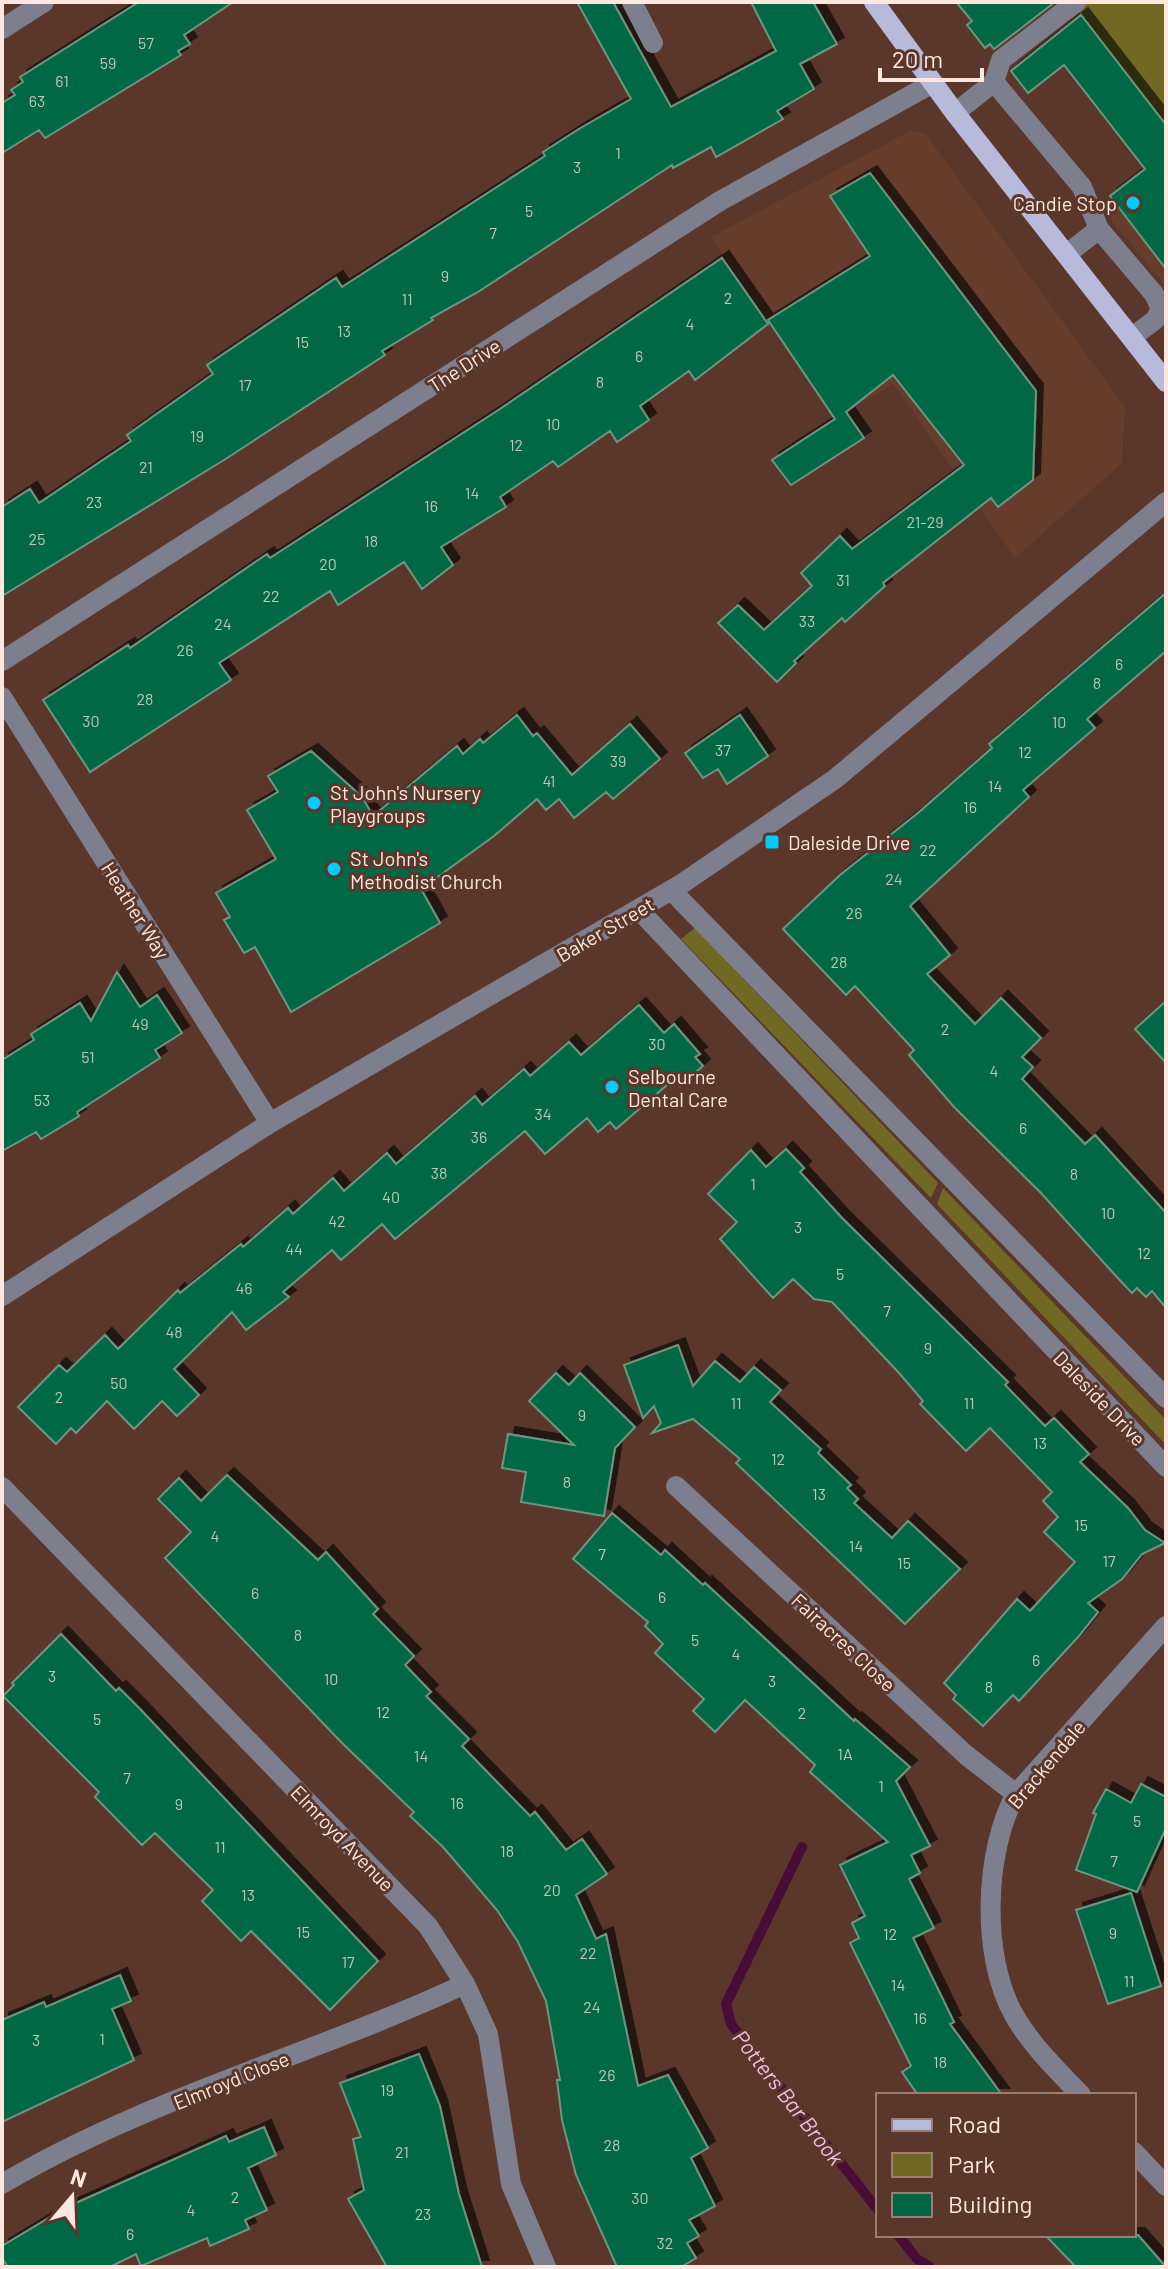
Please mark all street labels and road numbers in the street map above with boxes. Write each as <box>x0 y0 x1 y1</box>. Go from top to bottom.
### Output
street label: The Drive <box>423 333 505 397</box>
street label: Heather Way <box>97 857 175 963</box>
street label: Baker Street <box>552 891 658 967</box>
street label: Daleside Drive <box>1049 1346 1151 1450</box>
street label: Fairacres Close <box>787 1588 901 1696</box>
street label: Brackendale <box>1002 1715 1090 1813</box>
street label: Elmroyd Avenue <box>286 1780 400 1896</box>
street label: Elmroyd Close <box>170 2046 292 2114</box>

